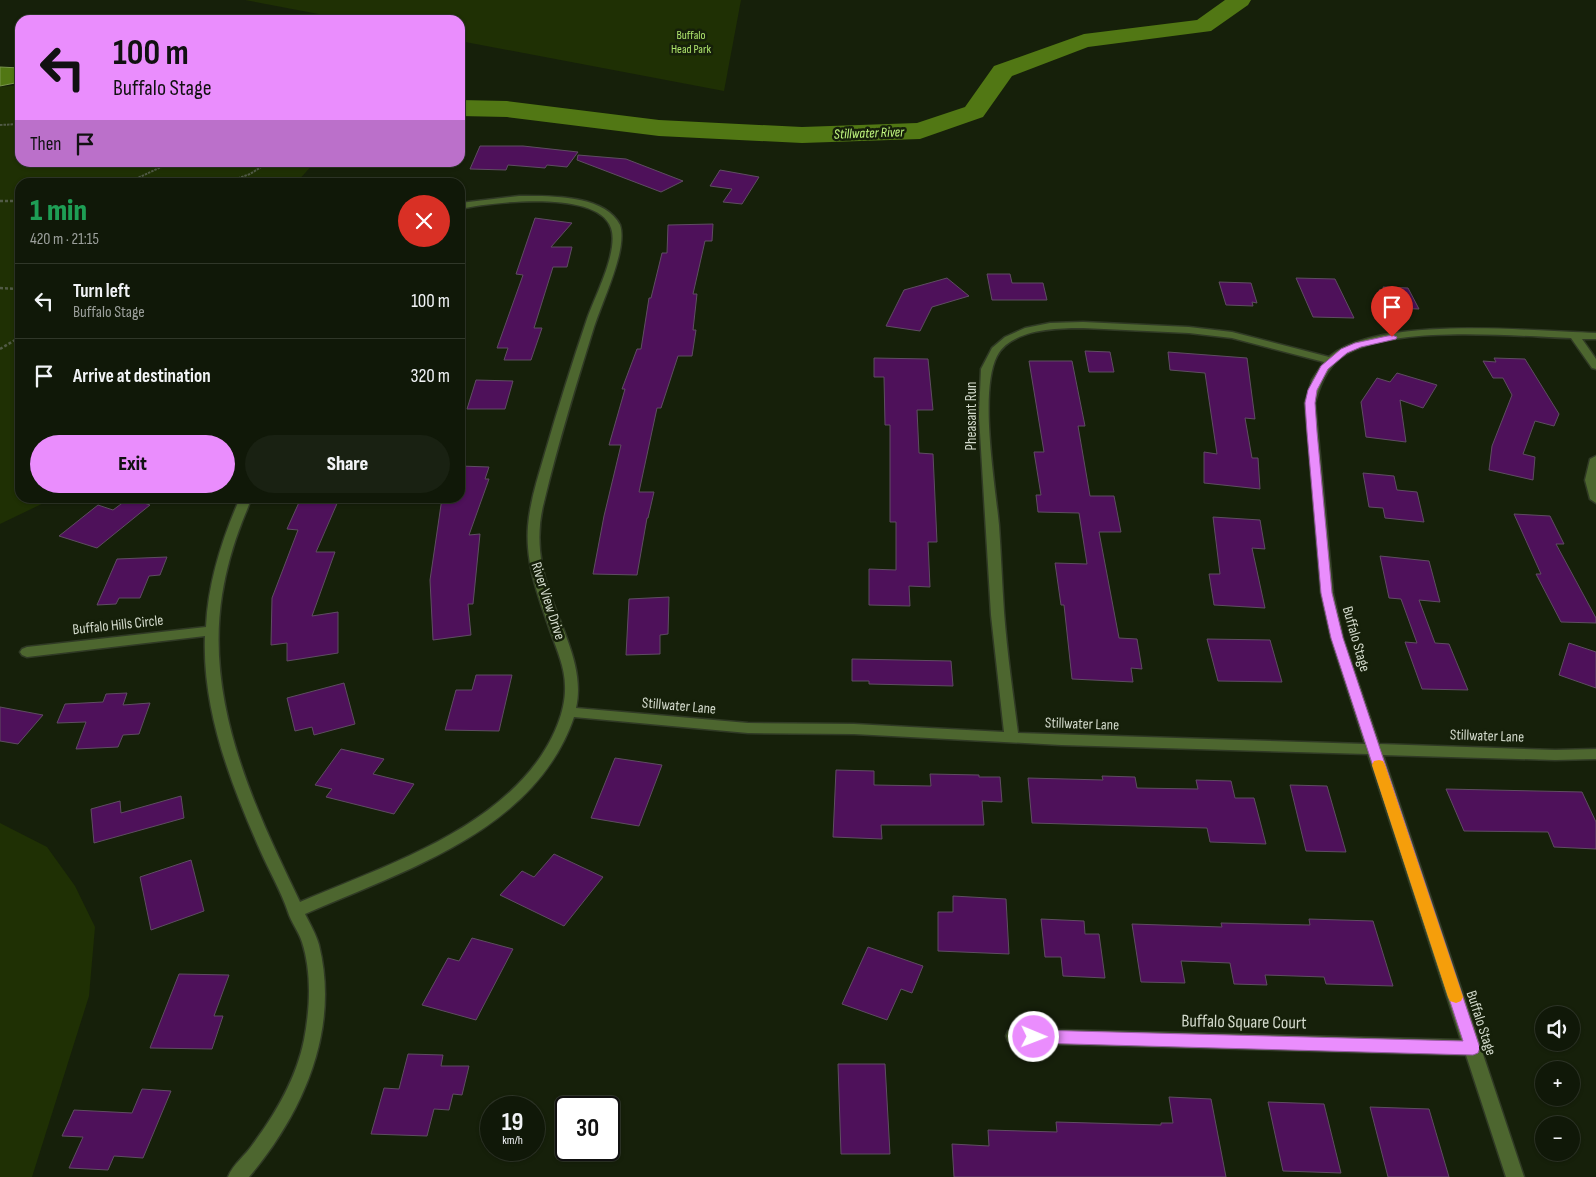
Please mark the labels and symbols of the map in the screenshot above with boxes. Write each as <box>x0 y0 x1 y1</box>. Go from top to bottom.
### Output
park label: Buffalo Head Park <box>671 28 711 57</box>
water label: Stillwater River <box>834 123 905 143</box>
pin <box>1371 286 1413 337</box>
street label: Pheasant Run <box>962 382 981 450</box>
street label: River View Drive <box>527 560 569 642</box>
street label: Buffalo Stage <box>1338 604 1374 674</box>
street label: Buffalo Hills Circle <box>72 611 164 639</box>
street label: Stillwater Lane <box>641 693 717 719</box>
street label: Stillwater Lane <box>1045 713 1119 735</box>
street label: Stillwater Lane <box>1450 725 1524 747</box>
street label: Buffalo Stage <box>1462 988 1500 1058</box>
position arrow <box>1007 1010 1059 1062</box>
street label: Buffalo Square Court <box>1181 1010 1307 1034</box>
speed limit sign: 30 <box>555 1096 620 1161</box>

